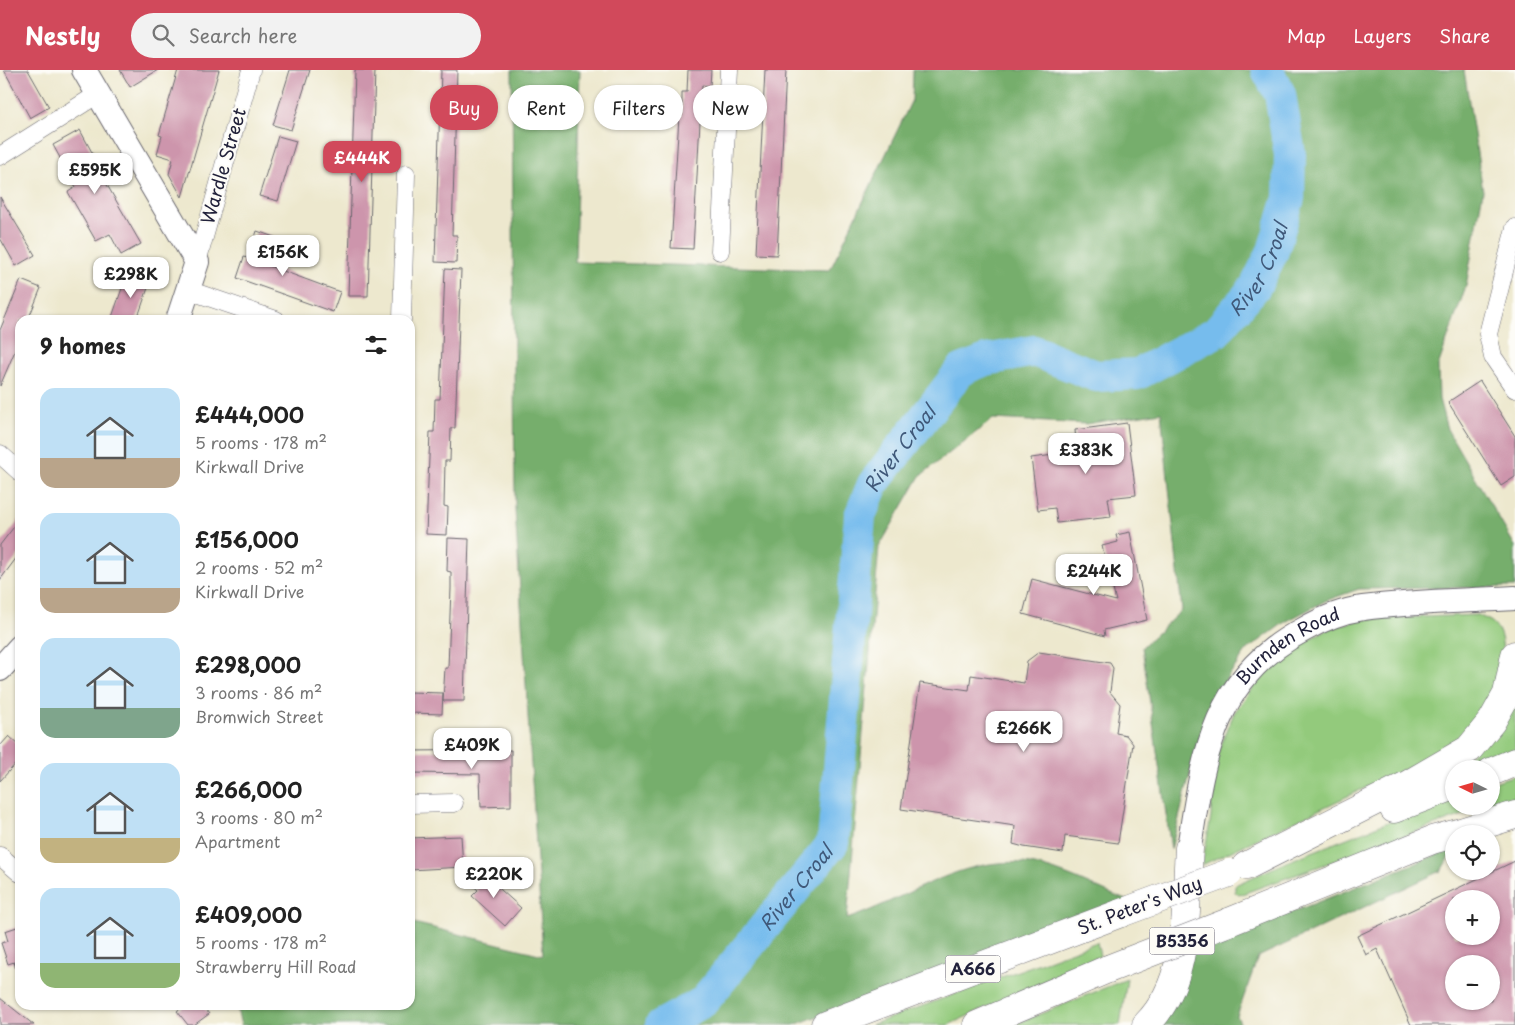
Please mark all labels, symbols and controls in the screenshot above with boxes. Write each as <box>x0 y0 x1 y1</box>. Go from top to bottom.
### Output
search box <box>131 13 481 58</box>
text: Nestly <box>25 17 101 53</box>
icon: search <box>149 21 177 49</box>
text: Search here <box>189 21 297 49</box>
text: Map <box>1287 22 1326 49</box>
text: Layers <box>1354 22 1411 49</box>
text: Share <box>1439 22 1490 49</box>
chip: Buy <box>430 85 498 130</box>
chip: Rent <box>508 85 584 130</box>
chip: Filters <box>594 85 683 130</box>
chip: New <box>693 85 767 130</box>
street label: Wardle Street <box>193 104 252 227</box>
pin: £444K <box>327 140 397 183</box>
text: £444K <box>334 145 390 169</box>
pin: £595K <box>60 152 130 195</box>
text: £595K <box>69 157 121 181</box>
water label: River Croal <box>1221 217 1294 322</box>
pin: £156K <box>248 234 318 277</box>
text: £156K <box>257 239 309 263</box>
pin: £298K <box>96 256 166 299</box>
text: £298K <box>104 261 158 285</box>
text: 9 homes <box>40 329 126 361</box>
icon: filters <box>362 331 390 359</box>
water label: River Croal <box>856 397 943 496</box>
text: £444,000 <box>195 398 304 430</box>
icon: home <box>80 408 140 468</box>
text: 5 rooms · 178 m² <box>195 430 327 454</box>
pin: £383K <box>1051 432 1121 475</box>
text: £383K <box>1059 437 1113 461</box>
text: Kirkwall Drive <box>195 454 304 478</box>
text: £156,000 <box>195 523 299 555</box>
icon: home <box>80 533 140 593</box>
pin: £244K <box>1059 554 1129 596</box>
text: 2 rooms · 52 m² <box>195 555 323 579</box>
text: £244K <box>1067 558 1121 582</box>
text: Kirkwall Drive <box>195 579 304 603</box>
street label: Burnden Road <box>1228 599 1343 690</box>
text: £298,000 <box>195 648 301 680</box>
icon: home <box>80 658 140 718</box>
text: 3 rooms · 86 m² <box>195 680 322 704</box>
text: Bromwich Street <box>195 704 323 728</box>
pin: £266K <box>989 710 1059 753</box>
text: £266K <box>997 715 1051 739</box>
pin: £409K <box>437 728 507 770</box>
text: £409K <box>444 732 500 756</box>
north arrow <box>1445 760 1500 815</box>
map controls <box>1445 760 1500 1010</box>
text: £266,000 <box>195 773 302 805</box>
icon: home <box>80 783 140 843</box>
text: 3 rooms · 80 m² <box>195 805 323 829</box>
button: locate <box>1445 825 1500 880</box>
text: Apartment <box>195 829 280 853</box>
water label: River Croal <box>752 837 841 936</box>
pin: £220K <box>459 856 529 899</box>
text: £220K <box>465 861 523 885</box>
street label: St. Peter's Way <box>1073 868 1206 941</box>
button: + <box>1445 890 1500 945</box>
text: £409,000 <box>195 898 302 930</box>
icon: home <box>80 908 140 968</box>
road number: B5356 <box>1150 928 1214 954</box>
text: 5 rooms · 178 m² <box>195 930 327 954</box>
text: Strawberry Hill Road <box>195 954 356 978</box>
button: − <box>1445 955 1500 1010</box>
road number: A666 <box>946 956 1000 982</box>

